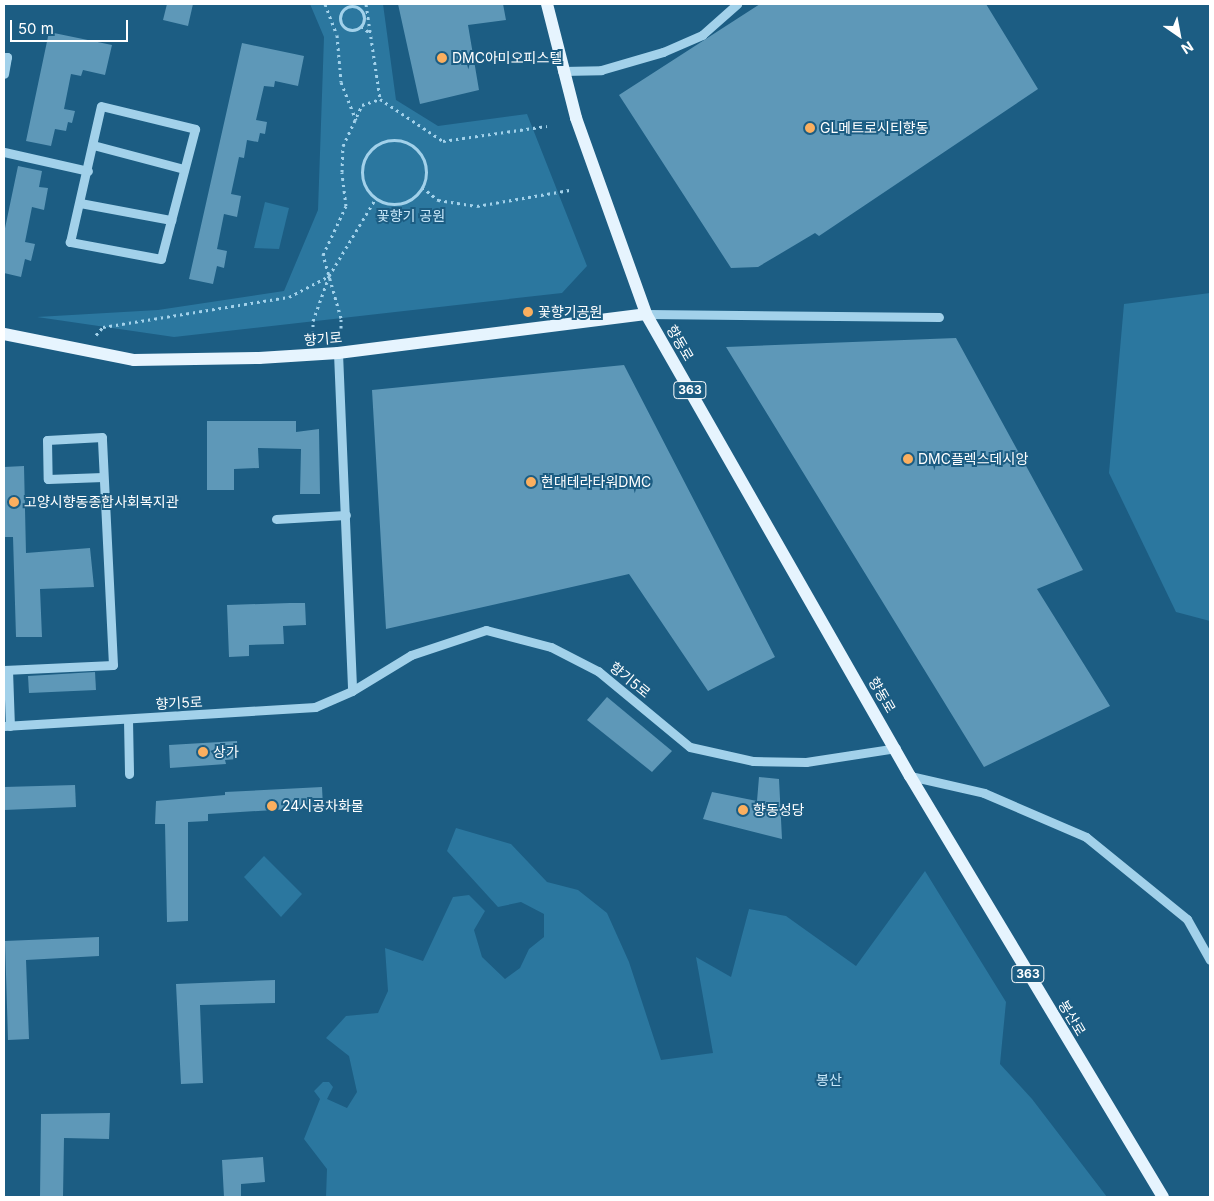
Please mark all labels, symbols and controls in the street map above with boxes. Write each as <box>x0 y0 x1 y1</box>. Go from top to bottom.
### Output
scale bar <box>12 10 130 42</box>
north arrow <box>1154 10 1204 60</box>
text: 50 m <box>18 19 54 38</box>
text: N <box>1178 38 1197 58</box>
place label: DMC아미오피스텔 <box>452 50 562 66</box>
marker: DMC아미오피스텔 <box>436 52 448 64</box>
place label: GL메트로시티향동 <box>820 120 929 136</box>
marker: GL메트로시티향동 <box>804 122 816 134</box>
park label: 꽃향기 공원 <box>377 208 445 224</box>
place label: 꽃향기공원 <box>538 304 602 320</box>
marker: 꽃향기공원 <box>522 306 534 318</box>
street label: 향동로 <box>663 322 697 364</box>
street label: 향기로 <box>303 329 343 349</box>
road number: 363 <box>672 380 708 400</box>
place label: DMC플렉스데시앙 <box>918 451 1028 467</box>
marker: DMC플렉스데시앙 <box>902 453 914 465</box>
place label: 현대테라타워DMC <box>541 474 651 490</box>
marker: 현대테라타워DMC <box>525 476 537 488</box>
place label: 고양시향동종합사회복지관 <box>24 494 179 510</box>
marker: 고양시향동종합사회복지관 <box>8 496 20 508</box>
street label: 향기5로 <box>606 659 654 701</box>
street label: 향동로 <box>865 674 899 716</box>
street label: 향기5로 <box>155 693 203 713</box>
place label: 상가 <box>213 744 239 760</box>
marker: 상가 <box>197 746 209 758</box>
place label: 24시공차화물 <box>282 798 364 814</box>
marker: 24시공차화물 <box>266 800 278 812</box>
place label: 향동성당 <box>753 802 805 818</box>
marker: 향동성당 <box>737 804 749 816</box>
road number: 363 <box>1010 964 1046 984</box>
street label: 봉산로 <box>1055 997 1089 1039</box>
park label: 봉산 <box>816 1072 842 1088</box>

